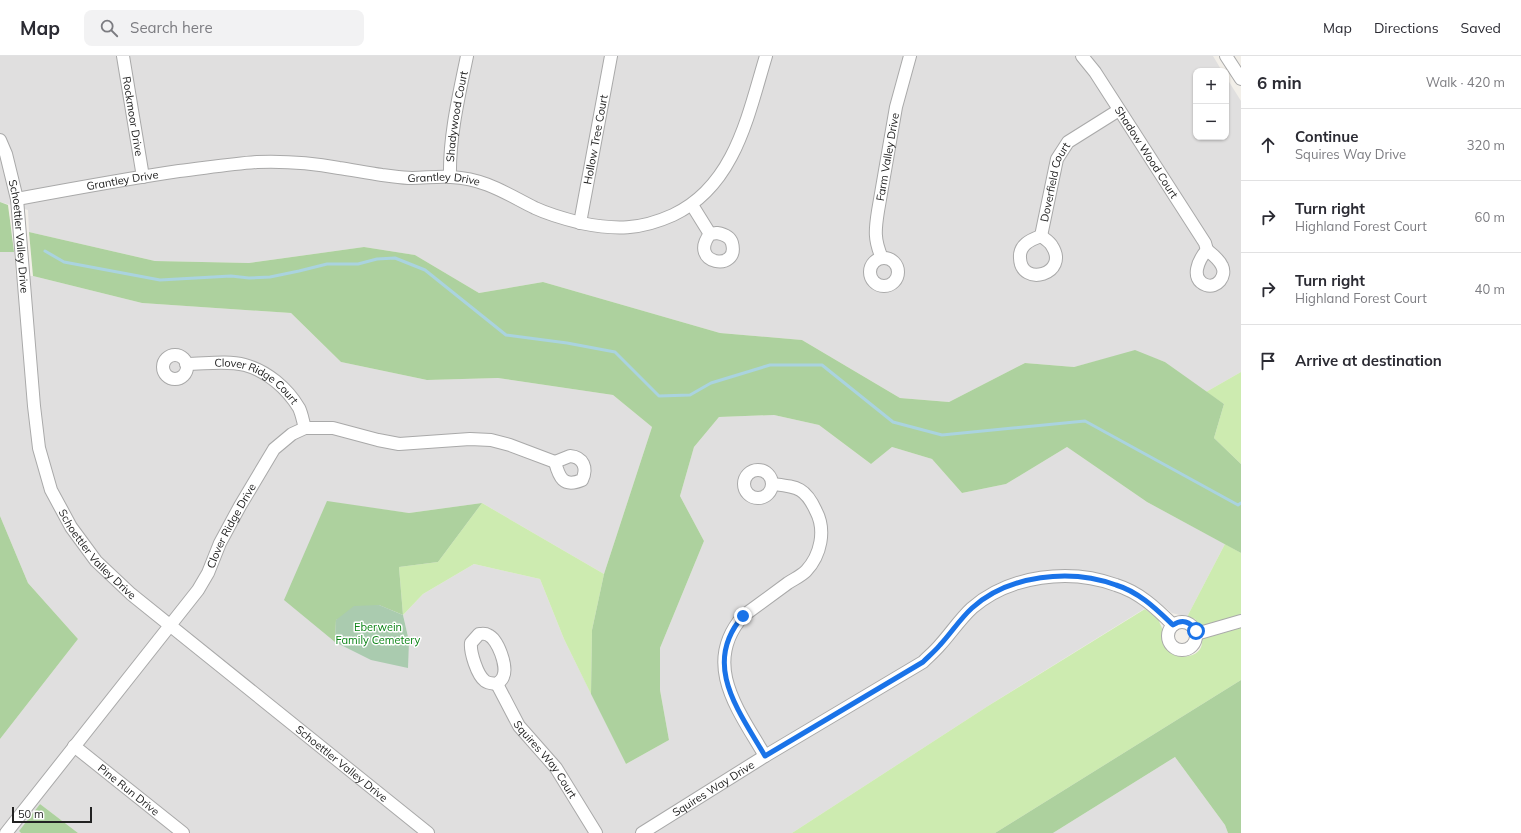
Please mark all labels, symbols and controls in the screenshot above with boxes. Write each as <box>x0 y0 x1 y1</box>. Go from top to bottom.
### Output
search box <box>84 10 364 46</box>
text: Map <box>20 16 60 40</box>
icon: search <box>98 17 120 39</box>
text: Search here <box>130 18 213 37</box>
text: Map <box>1323 19 1352 37</box>
text: Directions <box>1374 19 1439 37</box>
text: Saved <box>1461 19 1501 37</box>
map controls <box>1193 68 1229 140</box>
button: + <box>1193 68 1229 104</box>
street label: Shadywood Court <box>443 69 471 162</box>
text: 6 min <box>1257 72 1302 93</box>
text: Walk · 420 m <box>1426 74 1505 90</box>
street label: Rockmoor Drive <box>119 75 146 157</box>
street label: Hollow Tree Court <box>580 93 611 186</box>
street label: Shadow Wood Court <box>1112 104 1181 201</box>
button: − <box>1193 104 1229 140</box>
street label: Farm Valley Drive <box>873 112 902 202</box>
text: Continue <box>1295 127 1358 146</box>
icon: ahead <box>1257 134 1279 156</box>
text: 320 m <box>1467 137 1505 153</box>
street label: Doverfield Court <box>1037 139 1073 223</box>
text: Squires Way Drive <box>1295 146 1406 162</box>
street label: Grantley Drive <box>85 167 159 193</box>
street label: Grantley Drive <box>408 170 482 189</box>
street label: Schoettler Valley Drive <box>6 178 32 294</box>
text: Turn right <box>1295 199 1365 218</box>
icon: right <box>1257 206 1279 228</box>
text: 60 m <box>1475 209 1505 225</box>
text: Highland Forest Court <box>1295 218 1427 234</box>
text: Turn right <box>1295 271 1365 290</box>
icon: right <box>1257 278 1279 300</box>
text: 40 m <box>1475 281 1505 297</box>
text: Highland Forest Court <box>1295 290 1427 306</box>
icon: arrive <box>1257 350 1279 372</box>
text: Arrive at destination <box>1295 351 1442 370</box>
street label: Clover Ridge Court <box>214 355 301 407</box>
street label: Clover Ridge Drive <box>204 481 259 570</box>
street label: Schoettler Valley Drive <box>56 507 139 602</box>
route end <box>734 607 752 625</box>
park label: Eberwein Family Cemetery <box>336 620 421 647</box>
route start <box>1187 622 1205 640</box>
street label: Squires Way Court <box>510 718 580 801</box>
street label: Schoettler Valley Drive <box>293 722 391 805</box>
street label: Squires Way Drive <box>670 757 757 819</box>
street label: Pine Run Drive <box>95 761 162 819</box>
scale bar <box>12 805 92 824</box>
text: 50 m <box>18 807 44 821</box>

